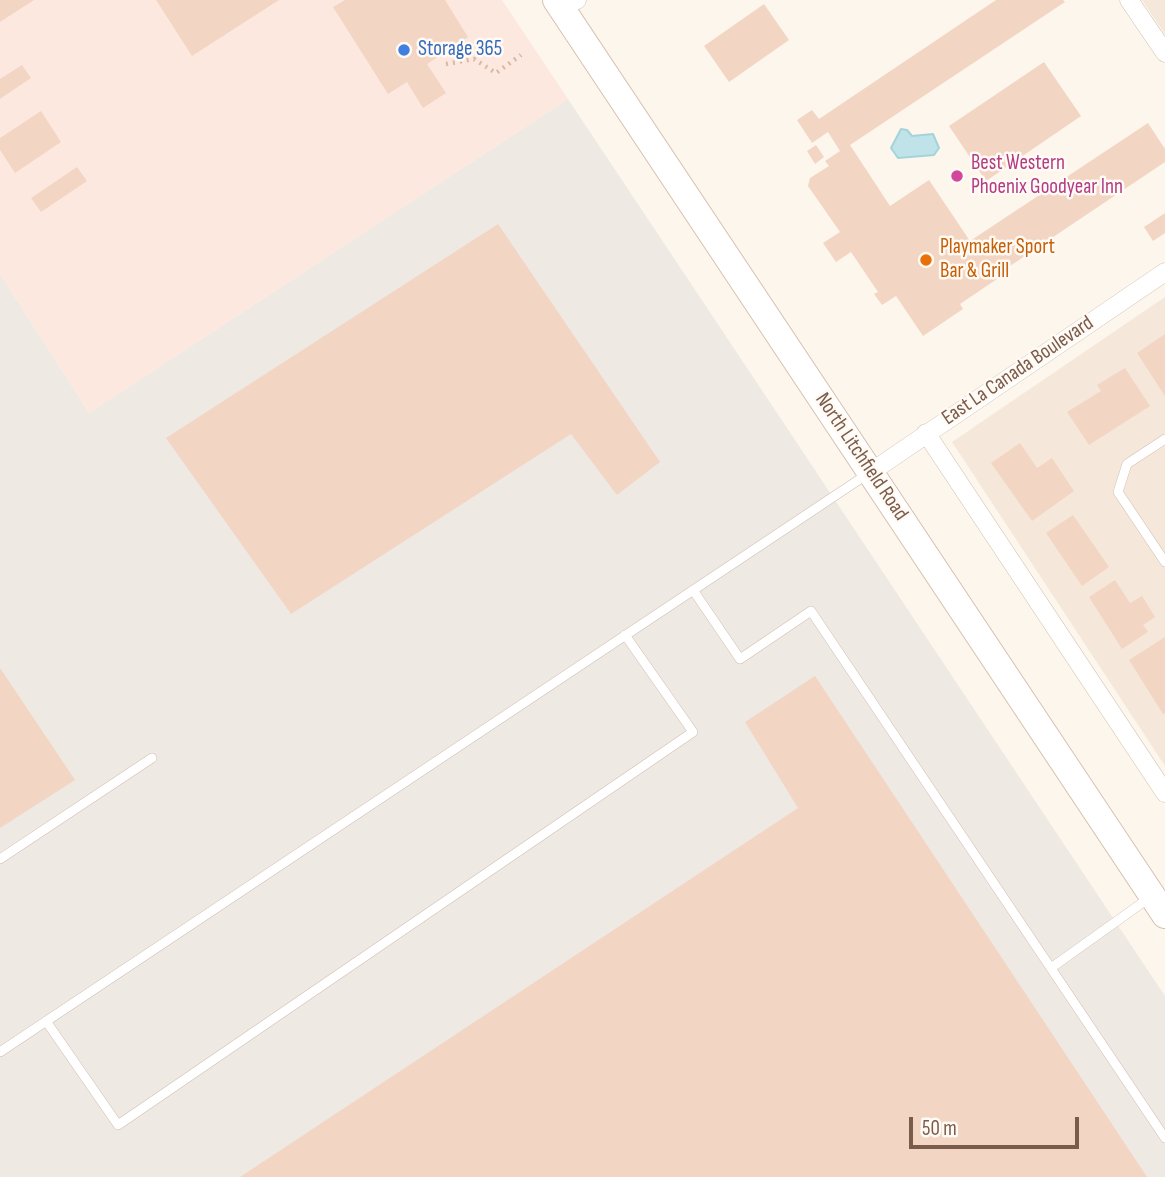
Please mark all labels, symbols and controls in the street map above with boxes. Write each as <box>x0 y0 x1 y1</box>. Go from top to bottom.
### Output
place label: Storage 365 <box>418 37 502 63</box>
marker: Storage 365 <box>396 42 412 58</box>
place label: Best Western Phoenix Goodyear Inn <box>971 151 1123 201</box>
marker: Best Western Phoenix Goodyear Inn <box>949 168 965 184</box>
place label: Playmaker Sport Bar & Grill <box>940 235 1055 285</box>
marker: Playmaker Sport Bar & Grill <box>918 252 934 268</box>
street label: East La Canada Boulevard <box>937 311 1099 431</box>
street label: North Litchfield Road <box>809 388 913 526</box>
scale bar <box>913 1104 1083 1148</box>
text: 50 m <box>922 1116 957 1141</box>

